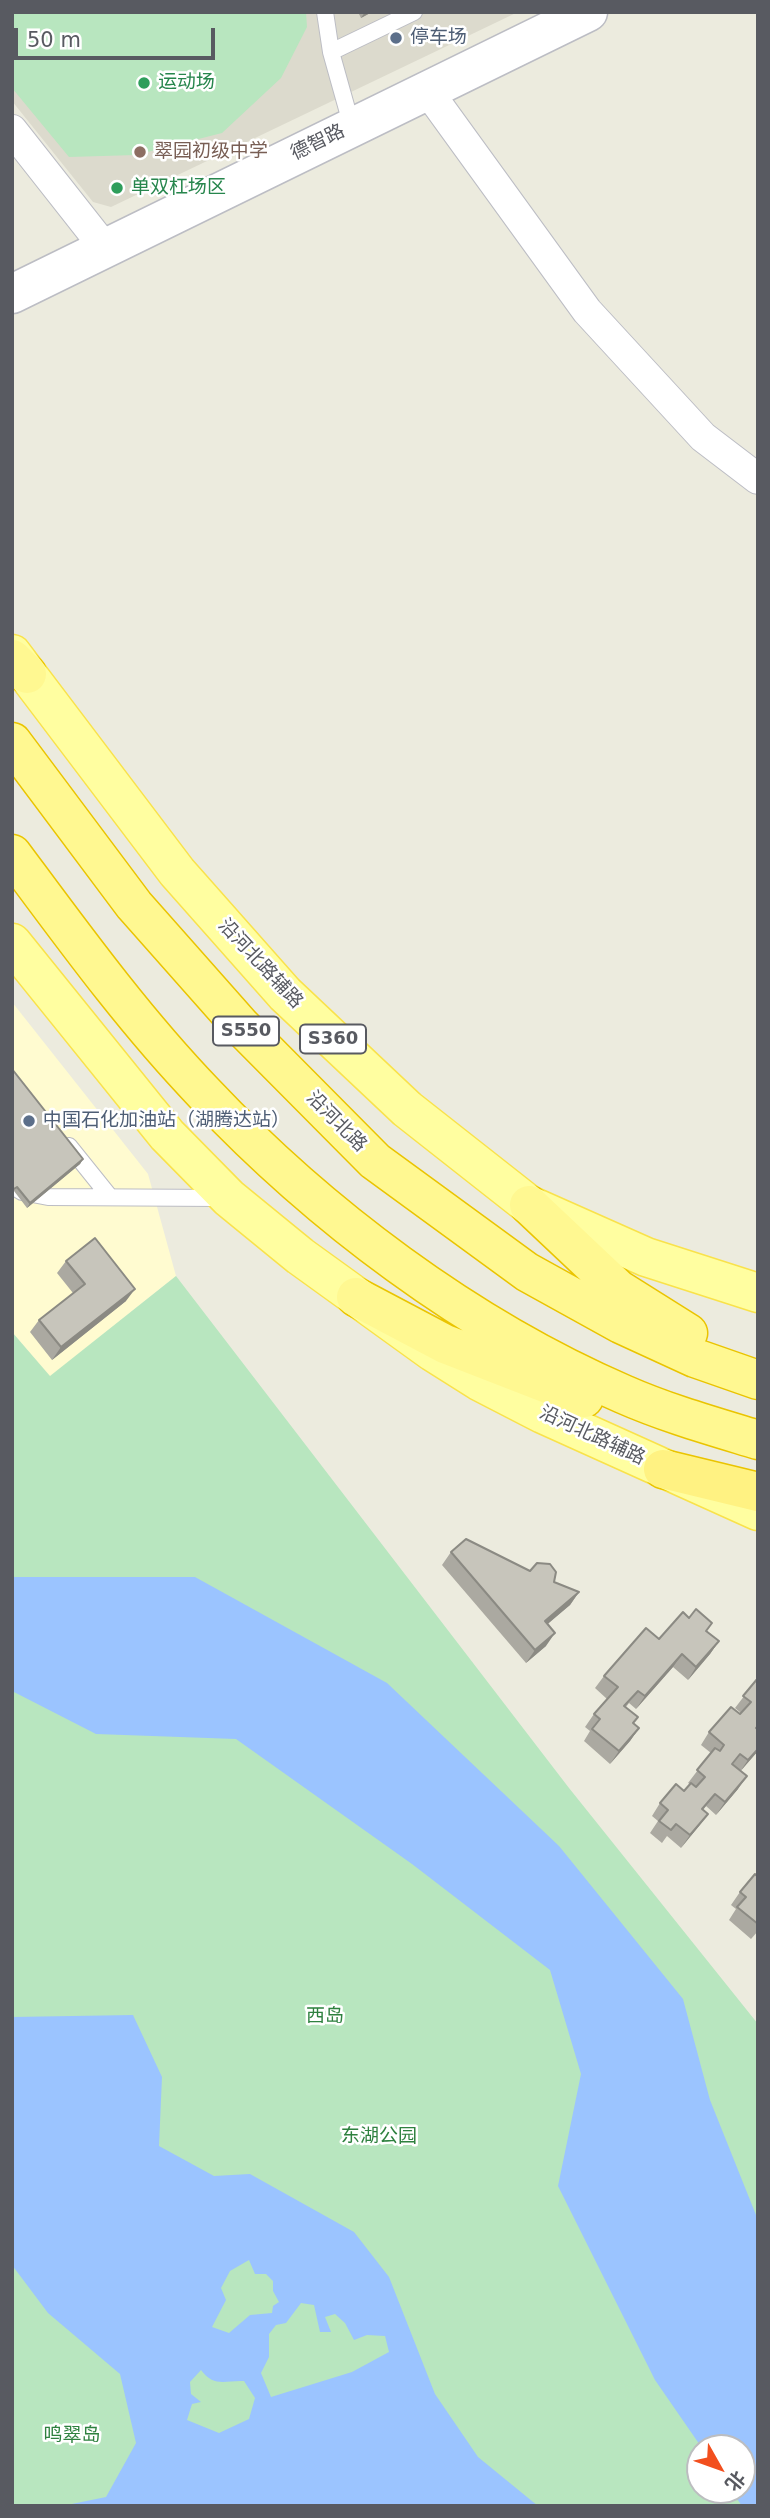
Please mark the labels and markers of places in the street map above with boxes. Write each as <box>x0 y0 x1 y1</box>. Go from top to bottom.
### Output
place label: 停车场 <box>410 27 467 49</box>
marker: 停车场 <box>388 30 404 46</box>
place label: 运动场 <box>158 72 215 94</box>
marker: 运动场 <box>136 75 152 91</box>
place label: 翠园初级中学 <box>154 141 268 163</box>
marker: 翠园初级中学 <box>132 144 148 160</box>
place label: 单双杠场区 <box>131 177 226 199</box>
marker: 单双杠场区 <box>109 180 125 196</box>
place label: 中国石化加油站（湖腾达站） <box>43 1110 290 1132</box>
marker: 中国石化加油站（湖腾达站） <box>21 1113 37 1129</box>

